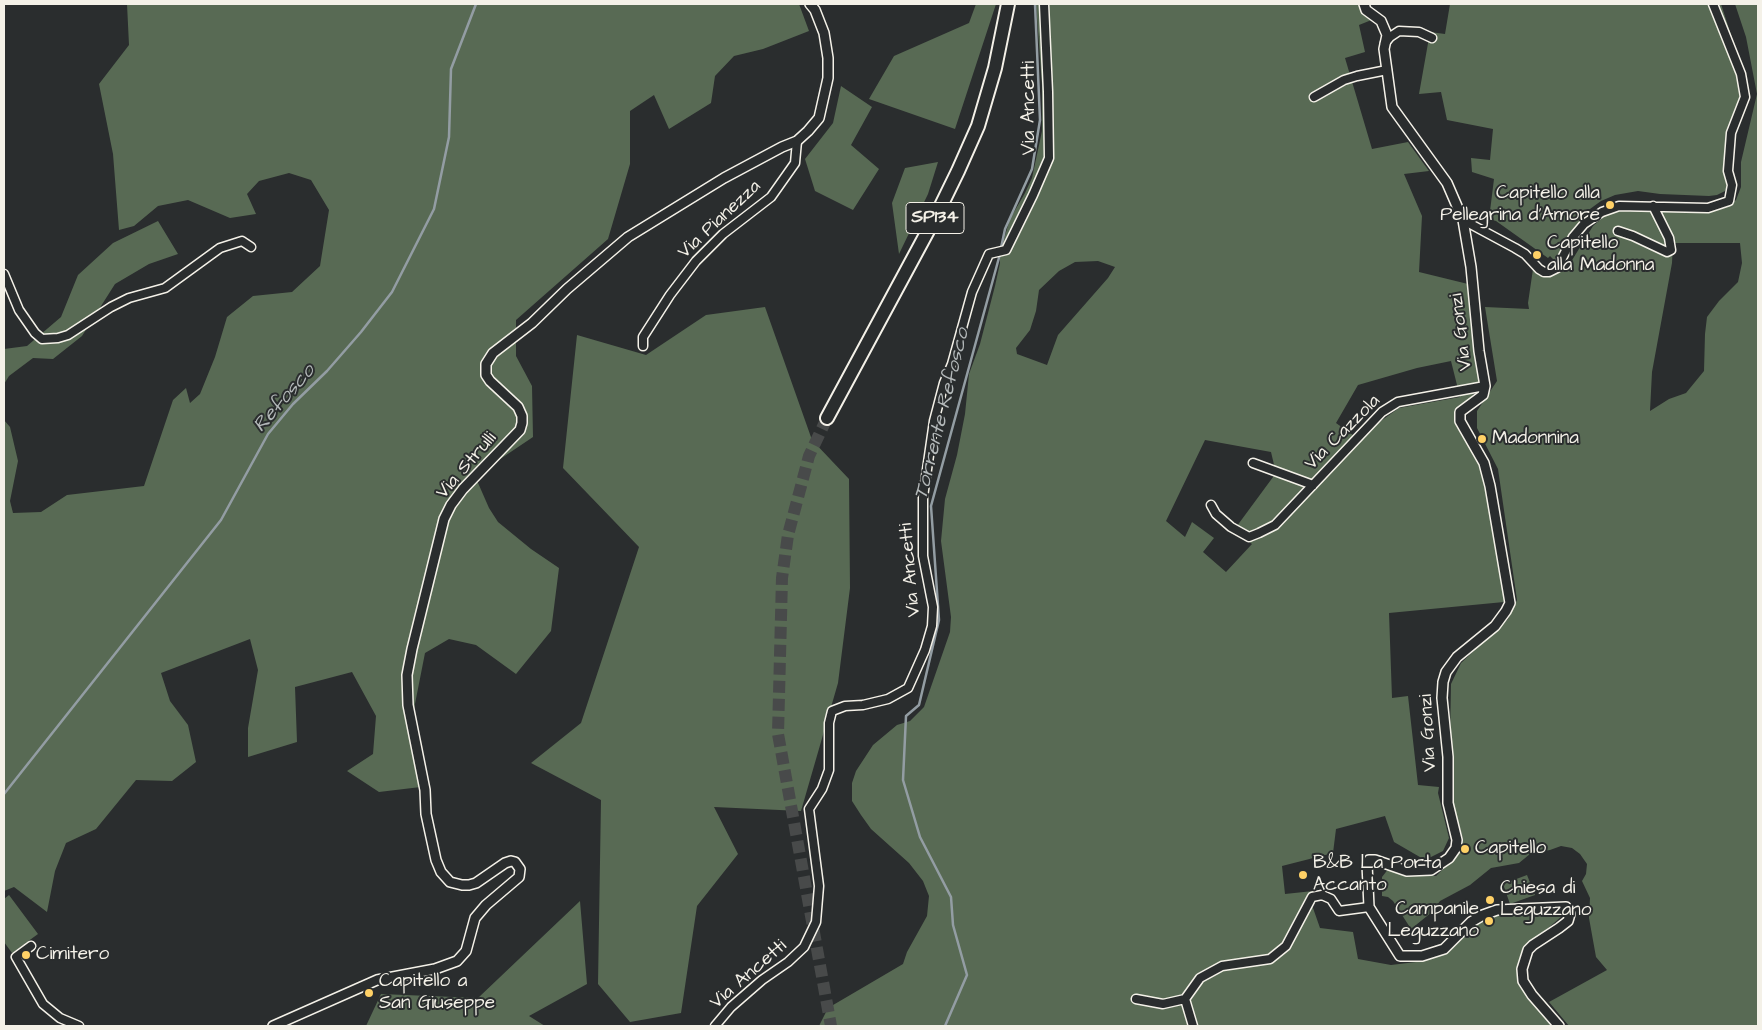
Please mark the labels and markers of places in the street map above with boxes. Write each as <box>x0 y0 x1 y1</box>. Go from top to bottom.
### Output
place label: Capitello alla Pellegrina d'Amore <box>1440 183 1600 227</box>
marker: Capitello alla Pellegrina d'Amore <box>1604 199 1616 211</box>
place label: Capitello alla Madonna <box>1547 233 1654 277</box>
marker: Capitello alla Madonna <box>1531 249 1543 261</box>
place label: Madonnina <box>1492 428 1579 450</box>
marker: Madonnina <box>1476 433 1488 445</box>
place label: Capitello <box>1475 838 1546 860</box>
marker: Capitello <box>1459 843 1471 855</box>
place label: B&B La Porta Accanto <box>1313 853 1441 897</box>
marker: B&B La Porta Accanto <box>1297 869 1309 881</box>
place label: Chiesa di Leguzzano <box>1500 878 1592 922</box>
marker: Chiesa di Leguzzano <box>1484 894 1496 906</box>
place label: Campanile Leguzzano <box>1387 899 1479 943</box>
marker: Campanile Leguzzano <box>1483 915 1495 927</box>
place label: Cimitero <box>36 944 109 966</box>
marker: Cimitero <box>20 949 32 961</box>
place label: Capitello a San Giuseppe <box>379 971 495 1015</box>
marker: Capitello a San Giuseppe <box>363 987 375 999</box>

